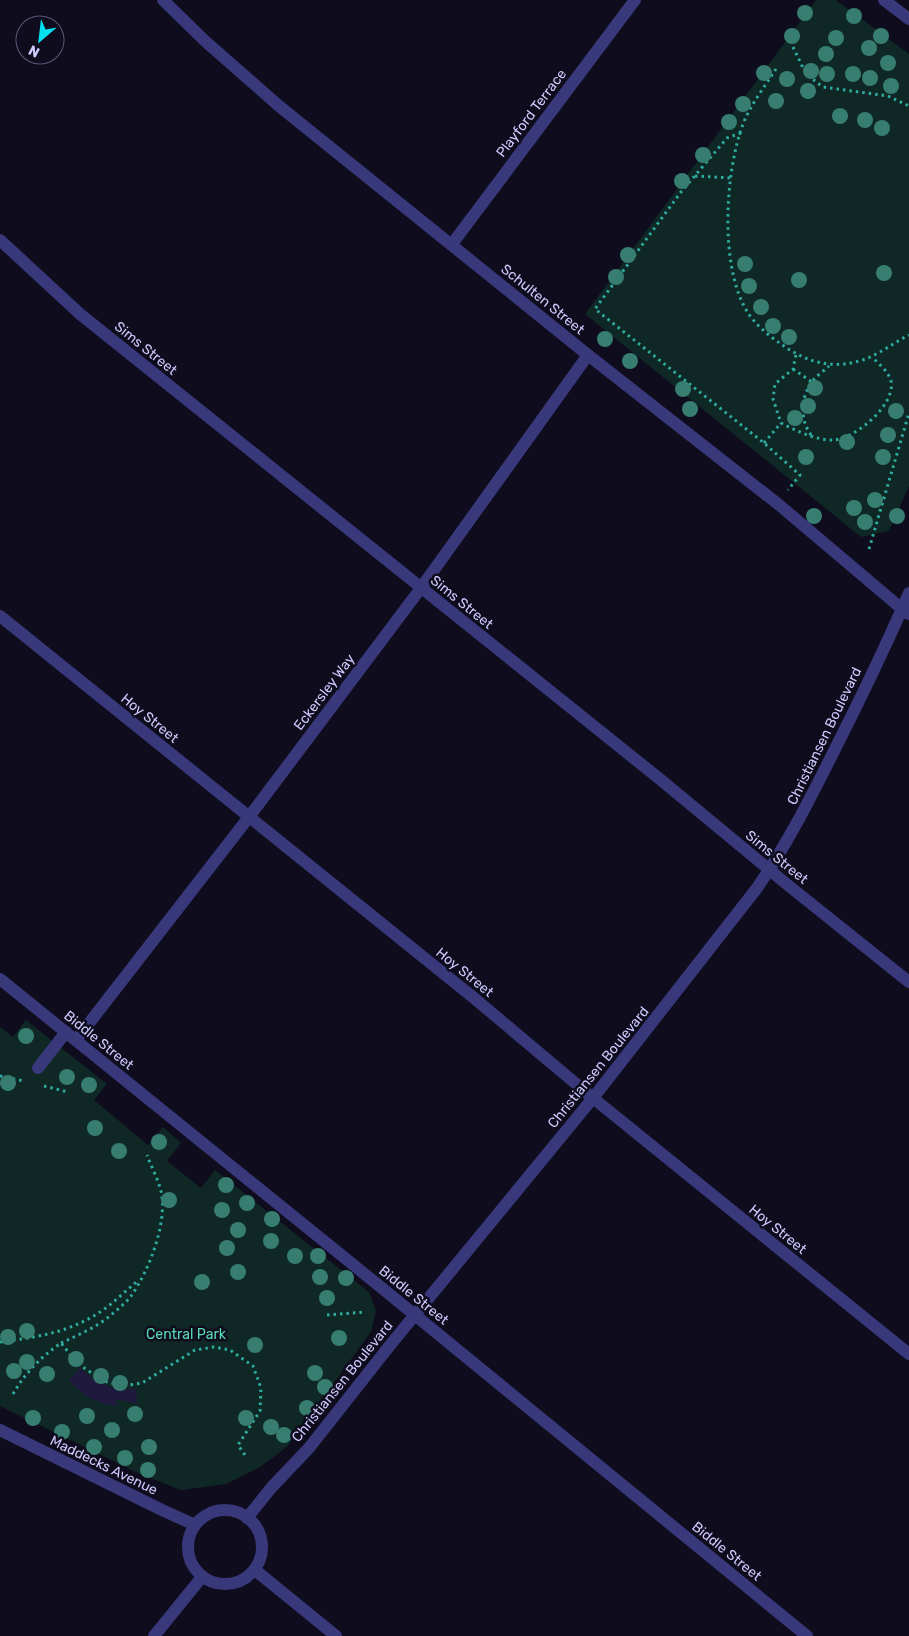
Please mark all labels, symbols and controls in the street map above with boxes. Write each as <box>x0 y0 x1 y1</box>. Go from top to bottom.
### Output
north arrow <box>15 15 65 65</box>
text: N <box>26 41 43 61</box>
street label: Playford Terrace <box>493 66 570 161</box>
street label: Schulten Street <box>498 261 588 339</box>
street label: Sims Street <box>111 318 181 379</box>
street label: Sims Street <box>427 572 497 633</box>
street label: Eckersley Way <box>290 651 359 734</box>
street label: Christiansen Boulevard <box>784 665 865 808</box>
street label: Hoy Street <box>118 690 182 747</box>
street label: Sims Street <box>742 827 812 888</box>
street label: Hoy Street <box>433 944 497 1001</box>
street label: Christiansen Boulevard <box>544 1003 653 1131</box>
street label: Biddle Street <box>60 1007 137 1074</box>
street label: Hoy Street <box>746 1201 810 1258</box>
street label: Biddle Street <box>375 1262 452 1329</box>
street label: Christiansen Boulevard <box>288 1317 397 1445</box>
park label: Central Park <box>146 1326 227 1343</box>
street label: Maddecks Avenue <box>47 1432 160 1499</box>
street label: Biddle Street <box>688 1518 765 1585</box>

